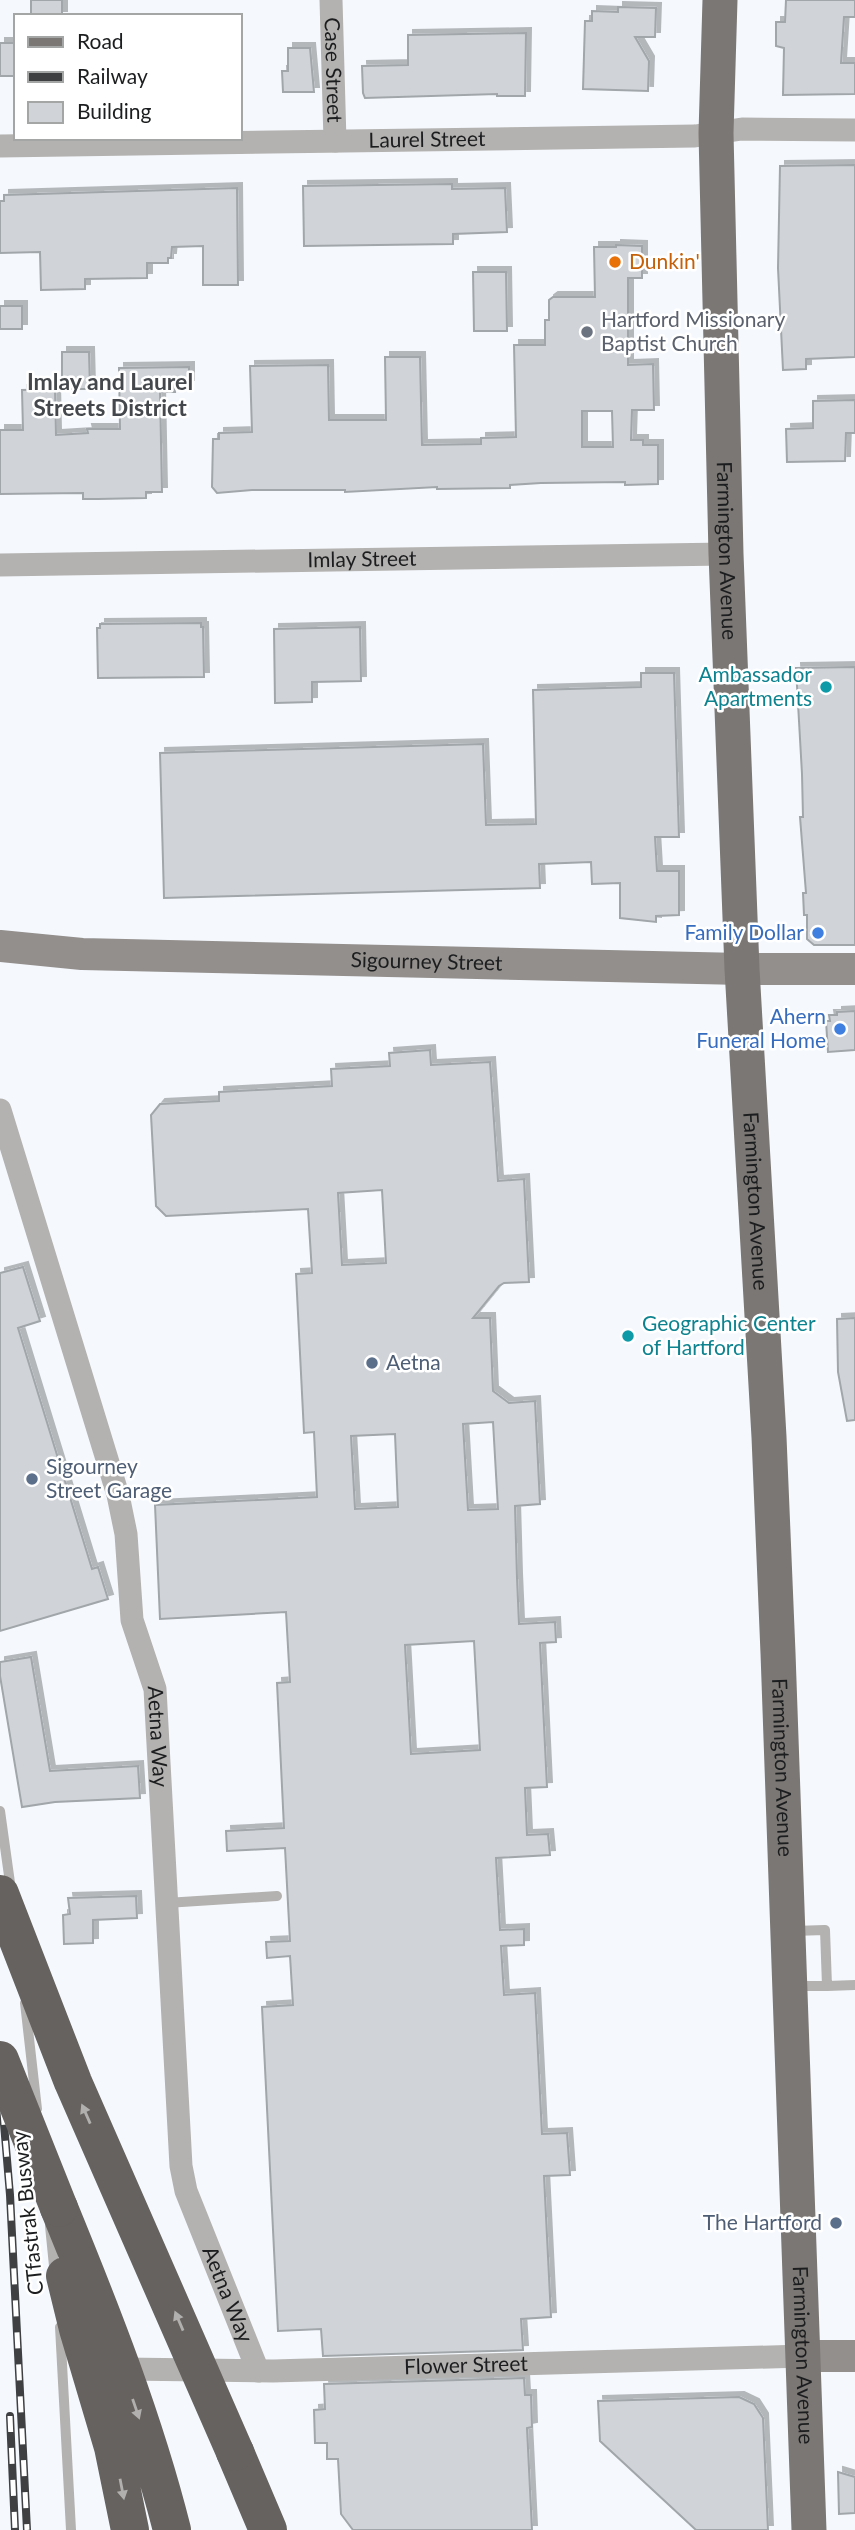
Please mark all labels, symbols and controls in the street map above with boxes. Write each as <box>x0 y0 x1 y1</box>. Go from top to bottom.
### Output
legend <box>14 14 242 140</box>
street label: Case Street <box>320 17 348 123</box>
text: Road <box>77 28 124 53</box>
text: Railway <box>77 63 148 88</box>
text: Building <box>77 98 152 123</box>
street label: Laurel Street <box>368 125 486 152</box>
place label: Dunkin' <box>629 248 700 273</box>
marker: Dunkin' <box>607 254 623 270</box>
place label: Hartford Missionary Baptist Church <box>601 306 785 355</box>
marker: Hartford Missionary Baptist Church <box>579 324 595 340</box>
district label: Imlay and Laurel Streets District <box>27 367 193 421</box>
street label: Farmington Avenue <box>713 461 743 641</box>
street label: Imlay Street <box>307 545 417 571</box>
place label: Ambassador Apartments <box>698 661 812 710</box>
marker: Ambassador Apartments <box>818 679 834 695</box>
place label: Family Dollar <box>685 919 804 944</box>
marker: Family Dollar <box>810 925 826 941</box>
street label: Sigourney Street <box>350 946 503 975</box>
place label: Ahern Funeral Home <box>696 1003 826 1052</box>
marker: Ahern Funeral Home <box>832 1021 848 1037</box>
street label: Farmington Avenue <box>739 1111 775 1291</box>
place label: Geographic Center of Hartford <box>642 1310 816 1359</box>
marker: Geographic Center of Hartford <box>620 1328 636 1344</box>
place label: Aetna <box>386 1349 441 1374</box>
marker: Aetna <box>364 1355 380 1371</box>
place label: Sigourney Street Garage <box>46 1453 172 1502</box>
marker: Sigourney Street Garage <box>24 1471 40 1487</box>
street label: Farmington Avenue <box>768 1678 799 1857</box>
street label: Aetna Way <box>144 1685 174 1788</box>
one-way arrow <box>80 2104 92 2124</box>
street label: CTfastrak Busway <box>5 2130 48 2297</box>
place label: The Hartford <box>703 2209 822 2234</box>
marker: The Hartford <box>828 2215 844 2231</box>
street label: Aetna Way <box>198 2242 259 2346</box>
street label: Farmington Avenue <box>789 2265 820 2445</box>
one-way arrow <box>173 2311 184 2332</box>
street label: Flower Street <box>404 2350 529 2378</box>
one-way arrow <box>131 2398 142 2419</box>
one-way arrow <box>117 2478 128 2500</box>

